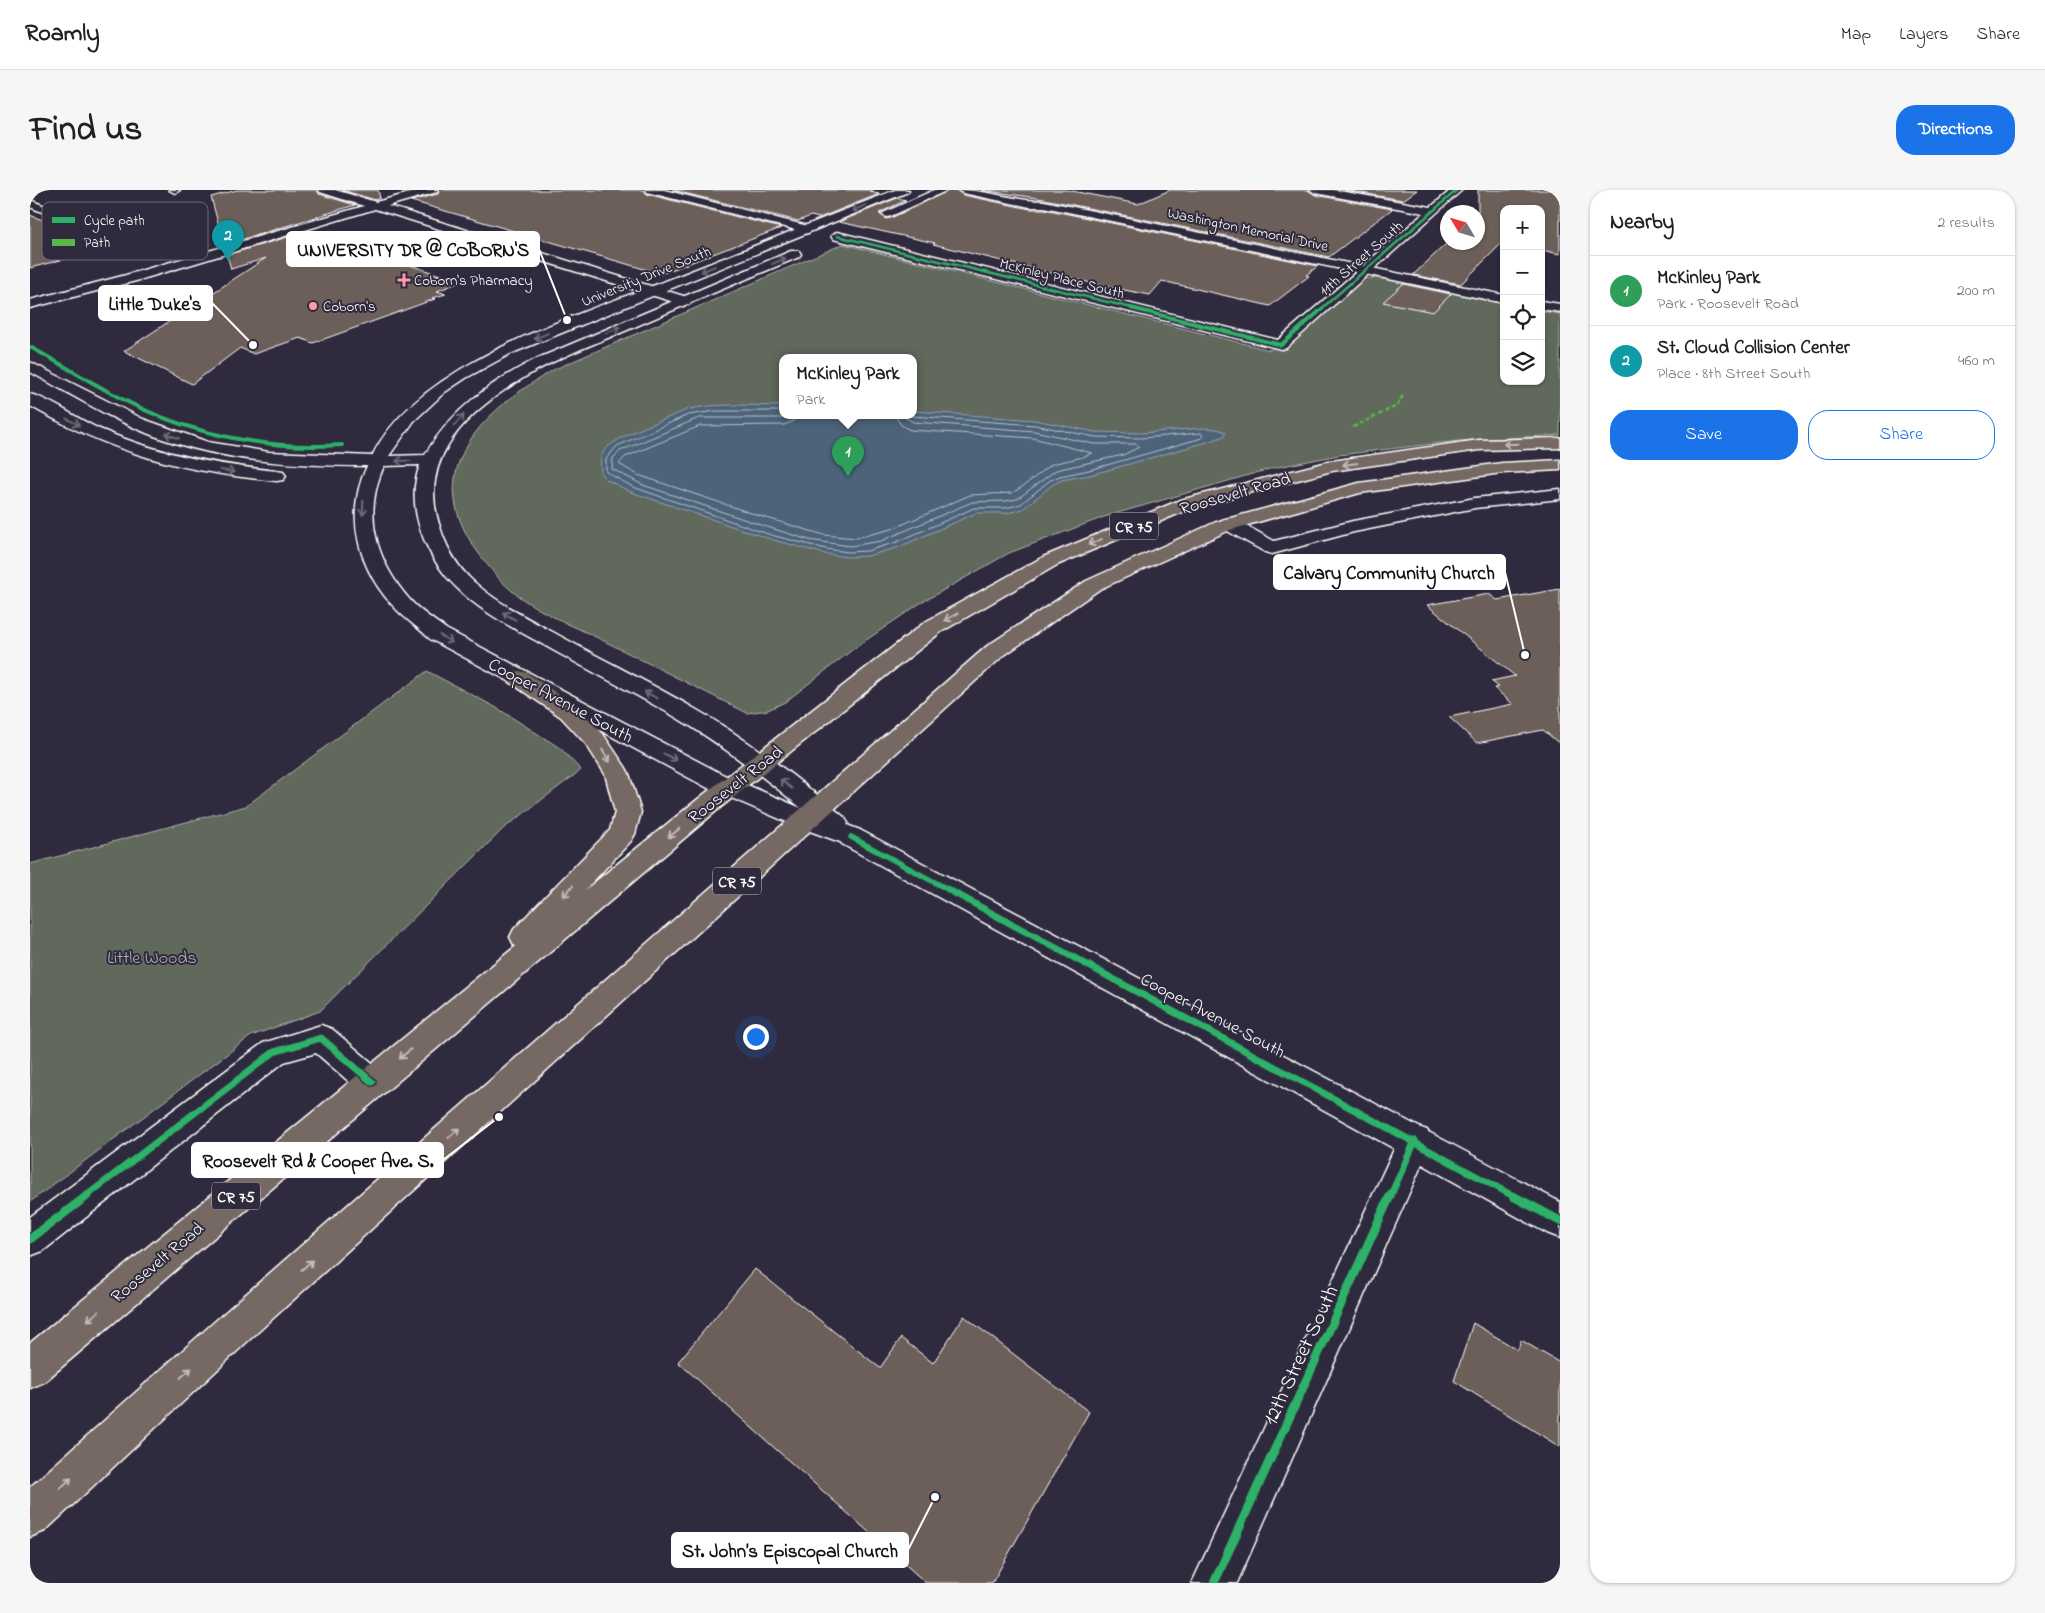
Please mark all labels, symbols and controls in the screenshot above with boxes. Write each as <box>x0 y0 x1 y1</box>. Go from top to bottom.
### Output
text: Roamly <box>25 17 100 52</box>
text: Map <box>1841 22 1871 48</box>
text: Layers <box>1899 22 1949 48</box>
text: Share <box>1977 22 2020 48</box>
text: Find us <box>30 105 142 156</box>
button: Directions <box>1896 105 2015 155</box>
legend <box>42 202 208 260</box>
street label: Washington Memorial Drive <box>1165 202 1330 259</box>
one-way arrow <box>852 204 867 213</box>
north arrow <box>1440 205 1485 250</box>
map controls <box>1500 205 1545 385</box>
button: + <box>1500 205 1545 250</box>
text: Nearby <box>1610 208 1674 238</box>
text: Cycle path <box>84 211 145 233</box>
text: 2 results <box>1937 211 1995 235</box>
street label: 11th Street South <box>1315 216 1409 302</box>
pin: 2 <box>212 220 244 261</box>
callout: UNIVERSITY DR @ COBORN'S <box>287 232 539 266</box>
text: Path <box>84 233 110 254</box>
text: UNIVERSITY DR @ COBORN'S <box>297 237 529 265</box>
street label: University Drive South <box>578 241 715 314</box>
button: − <box>1500 250 1545 295</box>
street label: McKinley Place South <box>997 253 1127 306</box>
one-way arrow <box>771 255 786 264</box>
one-way arrow <box>701 264 716 274</box>
text: McKinley Park <box>1657 265 1760 292</box>
place label: Coborn's Pharmacy <box>414 270 533 293</box>
marker: Coborn's Pharmacy <box>398 274 410 286</box>
text: 1 <box>1623 279 1629 303</box>
text: 200 m <box>1957 279 1995 303</box>
callout: Little Duke's <box>99 286 212 320</box>
text: Little Duke's <box>109 292 202 319</box>
text: Park · Roosevelt Road <box>1657 292 1799 316</box>
button: locate <box>1500 295 1545 340</box>
place label: Coborn's <box>323 296 376 318</box>
marker: Coborn's <box>307 300 319 312</box>
one-way arrow <box>605 325 620 335</box>
one-way arrow <box>534 332 549 342</box>
text: St. Cloud Collision Center <box>1657 335 1850 362</box>
button: layers <box>1500 340 1545 385</box>
text: 2 <box>1622 349 1630 373</box>
text: 460 m <box>1958 349 1995 373</box>
popup <box>779 354 917 419</box>
text: McKinley Park <box>796 361 900 388</box>
text: Place · 8th Street South <box>1657 362 1810 386</box>
text: Park <box>796 388 825 412</box>
button: Save <box>1610 410 1798 460</box>
button: Share <box>1808 410 1995 460</box>
one-way arrow <box>453 414 464 427</box>
one-way arrow <box>65 418 80 427</box>
one-way arrow <box>165 431 181 440</box>
pin: 1 <box>832 436 864 477</box>
one-way arrow <box>1504 440 1520 449</box>
one-way arrow <box>396 456 412 466</box>
one-way arrow <box>1342 459 1358 469</box>
one-way arrow <box>219 466 235 476</box>
street label: Roosevelt Road <box>1177 467 1294 523</box>
one-way arrow <box>359 500 368 516</box>
road number: CR 75 <box>1110 512 1158 540</box>
one-way arrow <box>1088 538 1103 548</box>
callout: Calvary Community Church <box>1274 555 1505 589</box>
text: Calvary Community Church <box>1283 561 1495 590</box>
one-way arrow <box>502 610 516 620</box>
one-way arrow <box>944 612 959 622</box>
one-way arrow <box>438 634 452 644</box>
street label: Cooper Avenue South <box>483 653 637 751</box>
one-way arrow <box>643 690 658 700</box>
street label: Roosevelt Road <box>683 740 789 831</box>
one-way arrow <box>601 749 611 763</box>
one-way arrow <box>662 753 677 763</box>
one-way arrow <box>780 778 793 789</box>
one-way arrow <box>667 827 680 838</box>
road number: CR 75 <box>713 868 761 894</box>
one-way arrow <box>562 885 574 897</box>
park label: Little Woods <box>107 946 197 972</box>
street label: Cooper Avenue South <box>1135 968 1289 1066</box>
your location <box>743 1024 769 1050</box>
one-way arrow <box>399 1049 412 1060</box>
one-way arrow <box>448 1127 461 1139</box>
callout: Roosevelt Rd & Cooper Ave. S. <box>192 1143 443 1177</box>
text: Roosevelt Rd & Cooper Ave. S. <box>202 1149 434 1176</box>
road number: CR 75 <box>212 1182 260 1209</box>
street label: Roosevelt Road <box>106 1217 210 1310</box>
one-way arrow <box>300 1259 313 1270</box>
street label: 12th Street South <box>1256 1281 1347 1431</box>
one-way arrow <box>86 1310 99 1321</box>
one-way arrow <box>179 1367 192 1379</box>
one-way arrow <box>60 1477 72 1489</box>
callout: St. John’s Episcopal Church <box>672 1533 908 1567</box>
text: St. John’s Episcopal Church <box>682 1539 898 1566</box>

